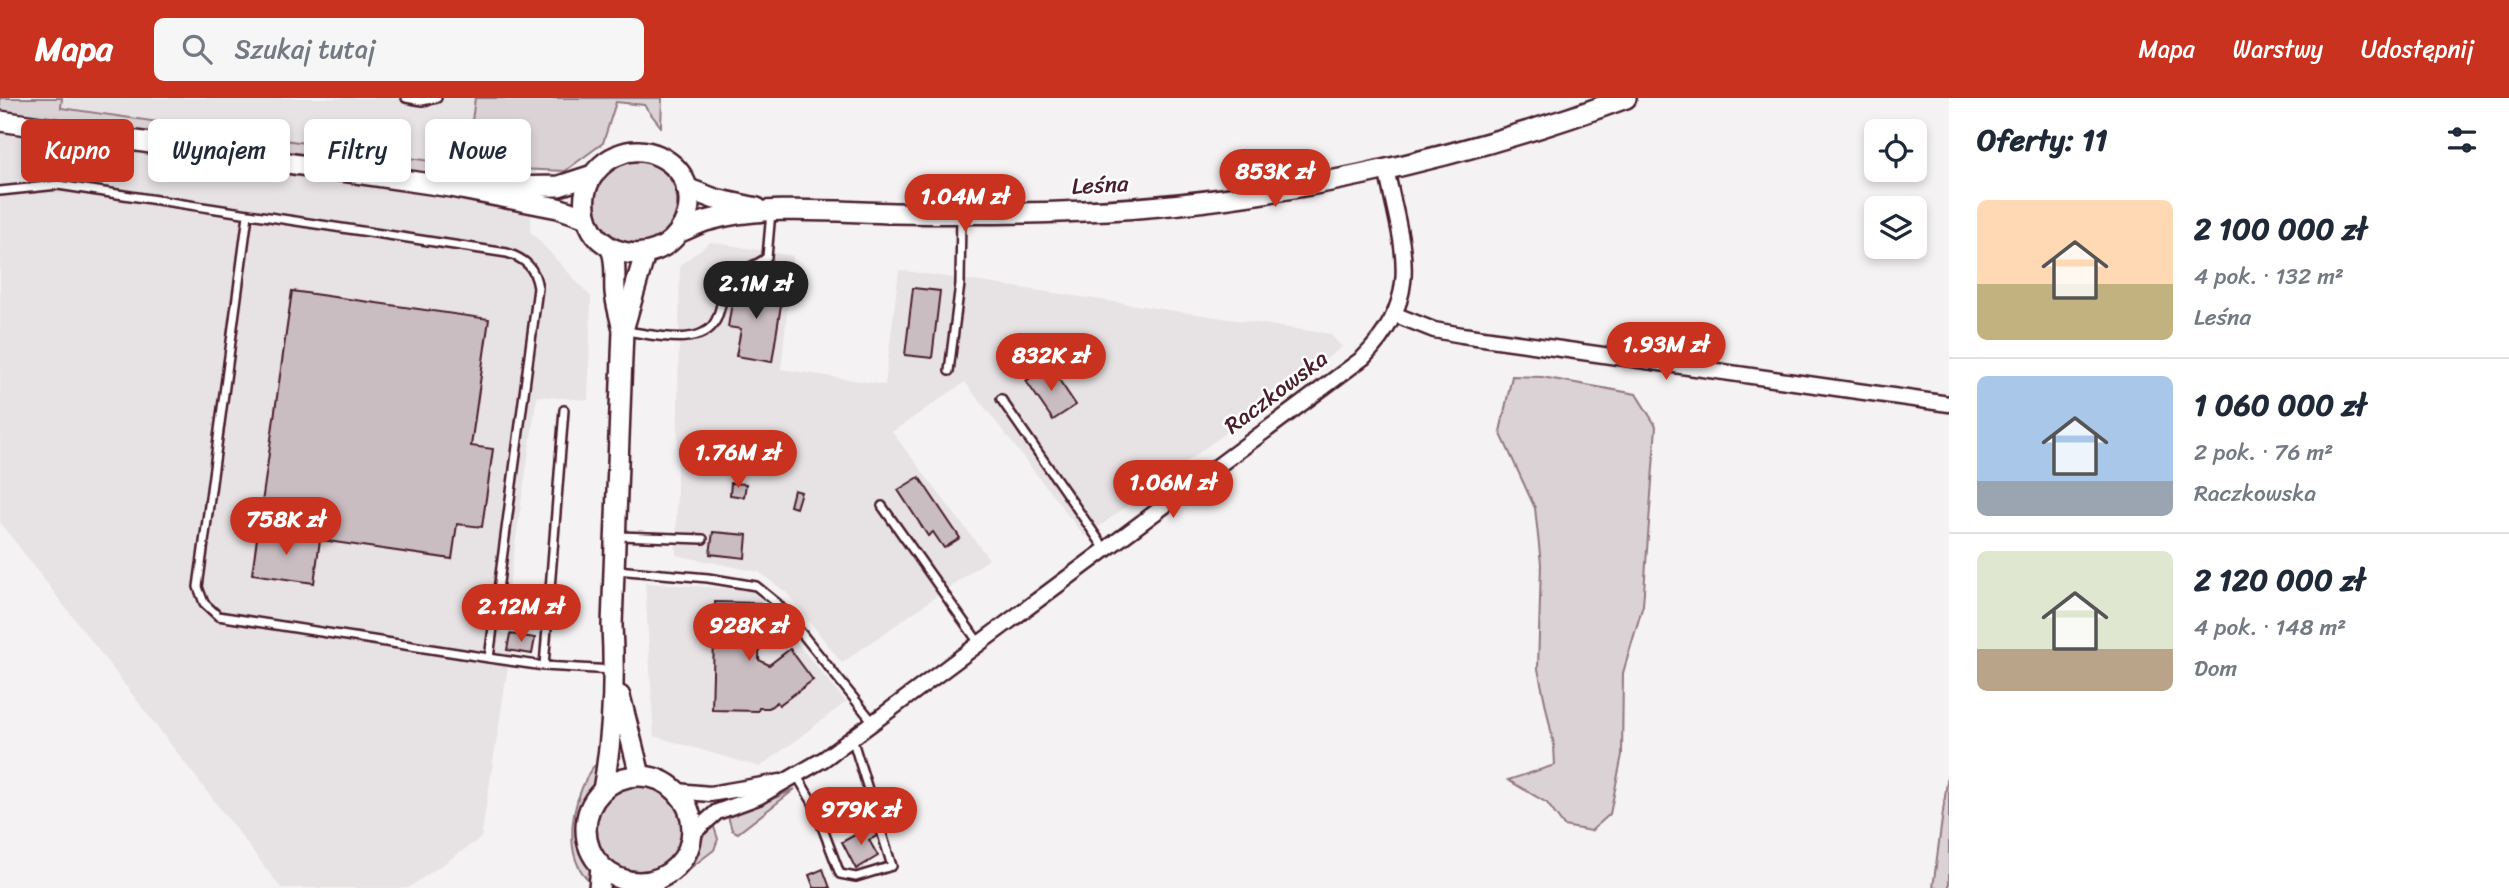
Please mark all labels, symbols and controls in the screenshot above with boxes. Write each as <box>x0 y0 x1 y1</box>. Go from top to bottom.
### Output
search box <box>154 18 644 81</box>
text: Mapa <box>35 20 112 78</box>
text: Szukaj tutaj <box>234 26 376 72</box>
text: Mapa <box>2138 28 2195 70</box>
text: Warstwy <box>2233 28 2323 70</box>
text: Udostępnij <box>2361 28 2474 70</box>
icon: search <box>178 30 216 68</box>
text: Oferty: 11 <box>1977 113 2108 167</box>
chip: Kupno <box>21 119 134 182</box>
chip: Wynajem <box>148 119 290 182</box>
chip: Filtry <box>304 119 411 182</box>
chip: Nowe <box>425 119 531 182</box>
map controls <box>1864 119 1927 259</box>
button: locate <box>1864 119 1927 182</box>
icon: filters <box>2443 121 2481 159</box>
pin: 853K zł <box>1210 150 1340 209</box>
text: 853K zł <box>1236 151 1314 192</box>
street label: Leśna <box>1070 163 1130 207</box>
pin: 1.04M zł <box>893 174 1037 234</box>
text: 1.04M zł <box>921 176 1009 217</box>
button: layers <box>1864 196 1927 259</box>
text: 2 100 000 zł <box>2194 202 2366 256</box>
icon: home <box>2033 228 2117 312</box>
text: 4 pok. · 132 m² <box>2194 256 2344 297</box>
pin: 2.1M zł <box>691 262 821 321</box>
text: 2.1M zł <box>719 263 793 304</box>
text: Leśna <box>2194 297 2251 338</box>
pin: 1.93M zł <box>1594 322 1738 382</box>
text: 1.93M zł <box>1623 324 1709 365</box>
pin: 832K zł <box>986 334 1116 393</box>
text: 832K zł <box>1012 335 1090 376</box>
street label: Raczkowska <box>1215 339 1337 445</box>
text: 1 060 000 zł <box>2194 378 2366 432</box>
icon: home <box>2033 404 2117 488</box>
pin: 1.76M zł <box>666 430 810 490</box>
text: 1.76M zł <box>695 432 781 473</box>
text: 2 pok. · 76 m² <box>2194 432 2333 473</box>
pin: 1.06M zł <box>1101 460 1245 520</box>
text: 1.06M zł <box>1129 462 1217 503</box>
text: Raczkowska <box>2194 473 2316 514</box>
pin: 758K zł <box>221 498 351 557</box>
text: 758K zł <box>246 499 326 540</box>
text: 2 120 000 zł <box>2194 553 2365 607</box>
icon: home <box>2033 579 2117 663</box>
pin: 2.12M zł <box>449 584 593 644</box>
text: 2.12M zł <box>478 586 564 627</box>
pin: 928K zł <box>684 603 814 663</box>
text: 928K zł <box>709 605 789 646</box>
text: 4 pok. · 148 m² <box>2194 607 2346 648</box>
text: Dom <box>2194 648 2237 689</box>
pin: 979K zł <box>796 788 926 847</box>
text: 979K zł <box>821 789 901 830</box>

